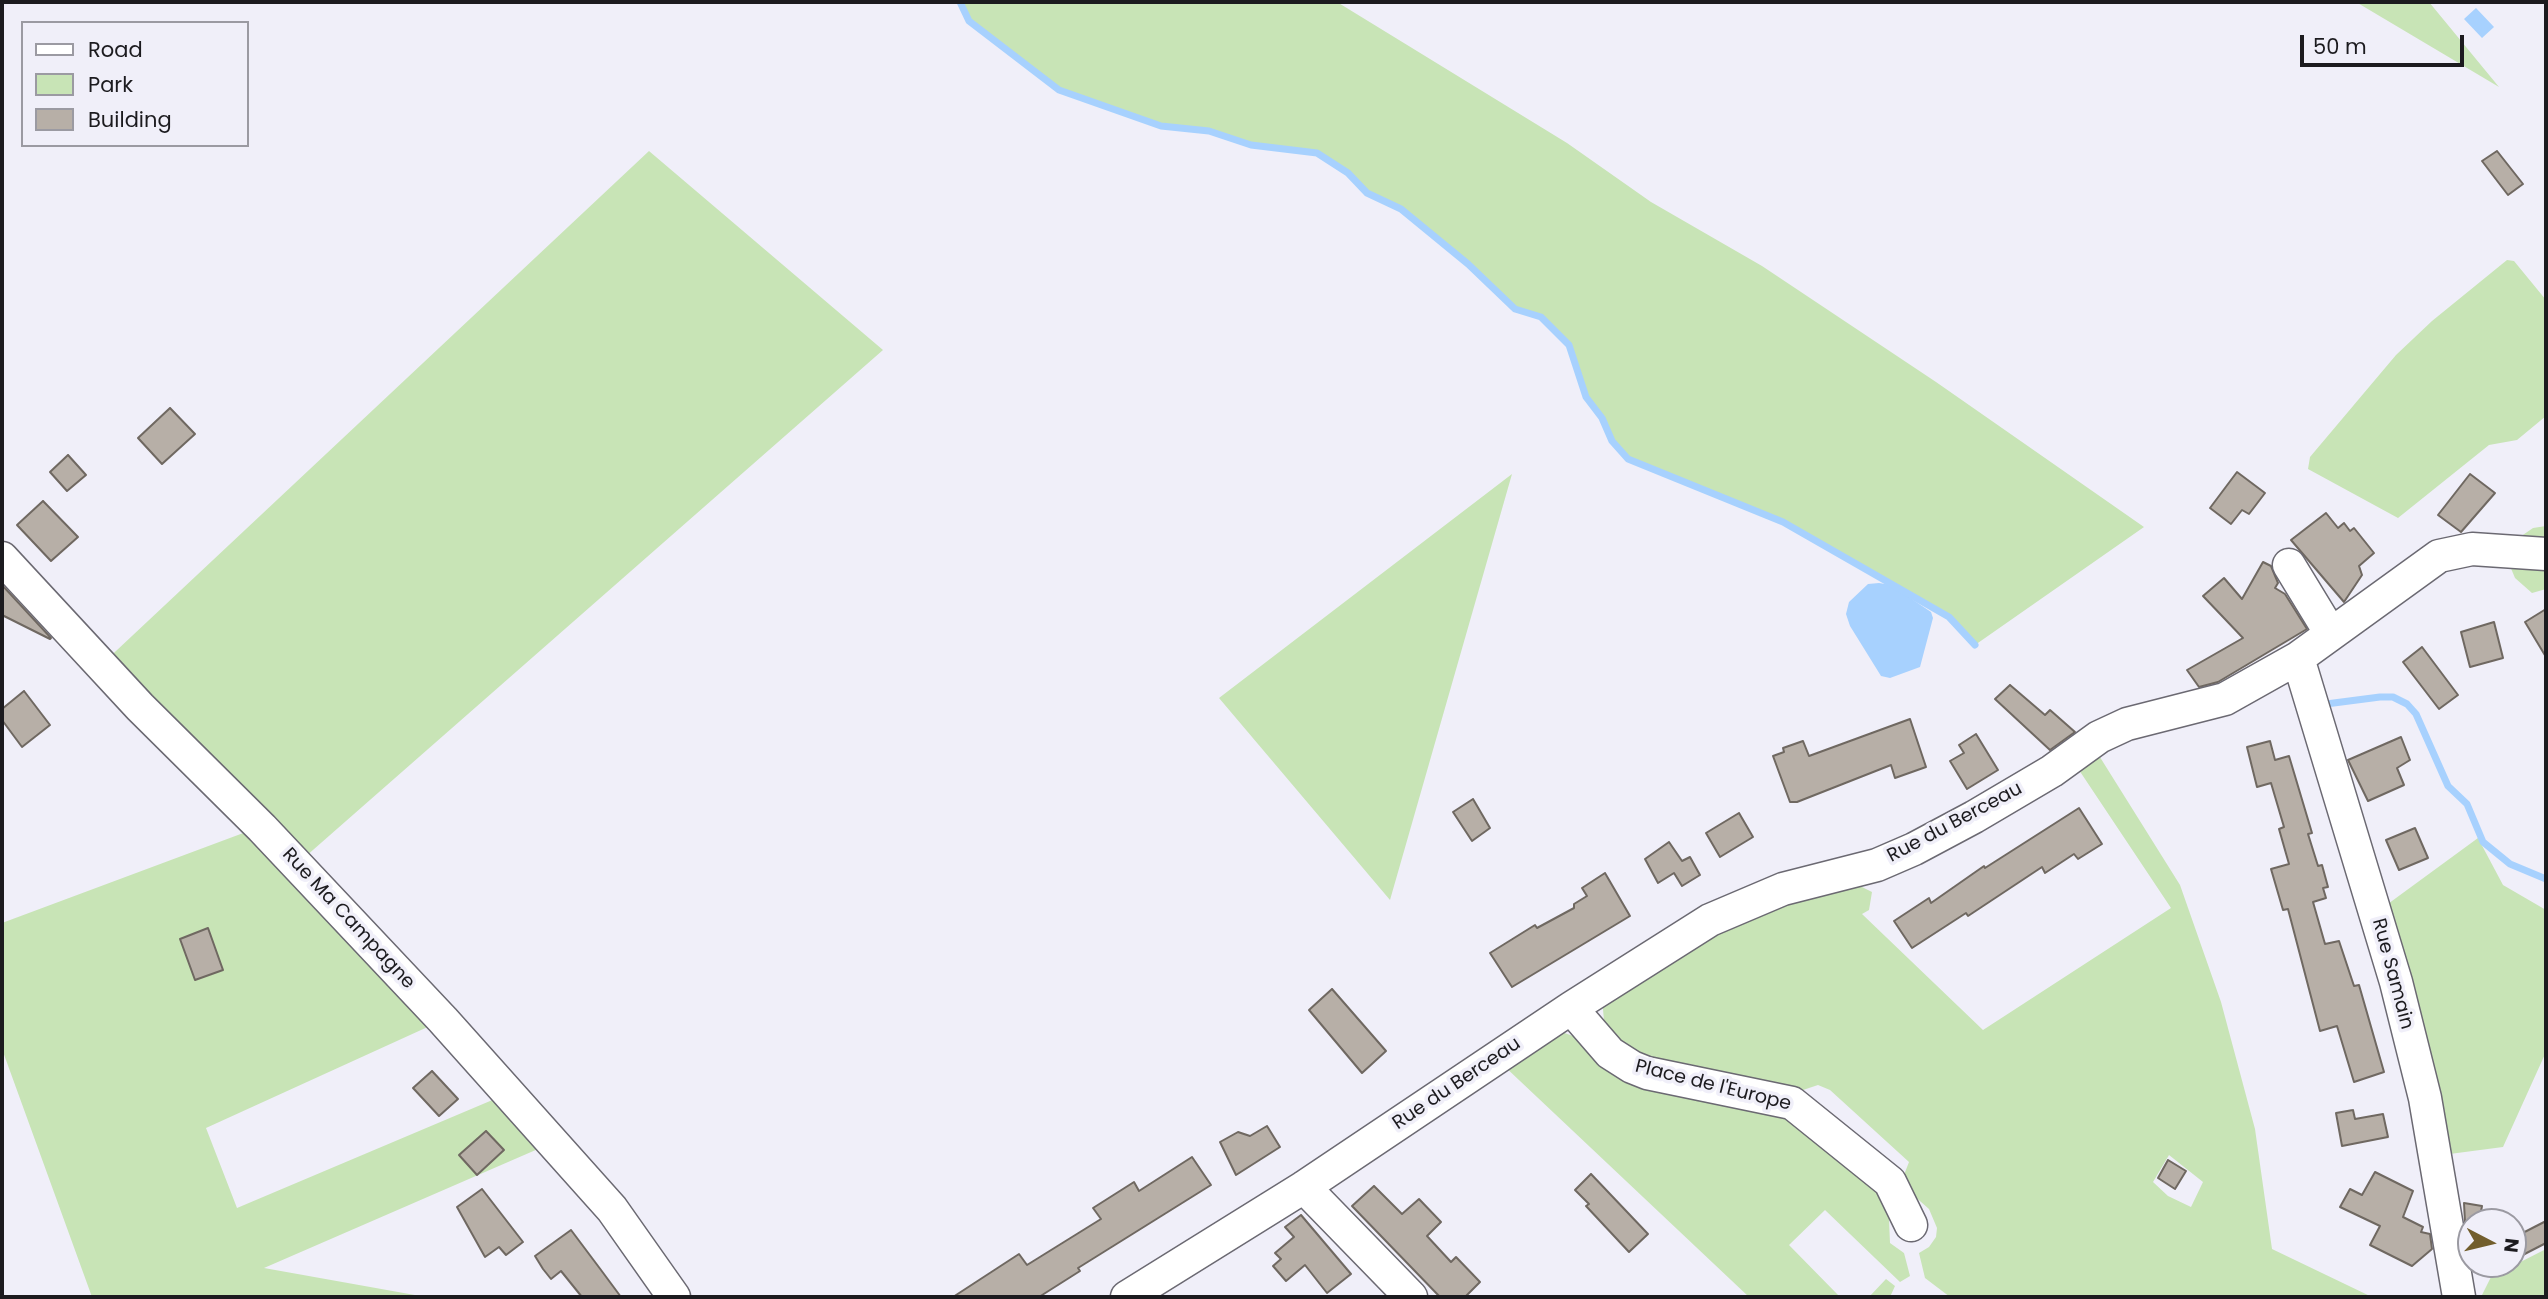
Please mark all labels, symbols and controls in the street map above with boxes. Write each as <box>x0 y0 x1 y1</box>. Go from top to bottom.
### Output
legend <box>21 21 248 147</box>
scale bar <box>2303 21 2468 65</box>
text: 50 m <box>2313 32 2367 61</box>
text: Road <box>88 35 143 64</box>
text: Park <box>88 70 133 99</box>
text: Building <box>88 105 172 134</box>
street label: Rue du Berceau <box>1884 778 2026 868</box>
street label: Rue Ma Campagne <box>277 844 419 994</box>
street label: Rue Samain <box>2366 916 2418 1032</box>
street label: Rue du Berceau <box>1389 1033 1525 1135</box>
street label: Place de l'Europe <box>1633 1056 1793 1116</box>
north arrow <box>2457 1208 2527 1278</box>
text: N <box>2497 1237 2526 1254</box>

